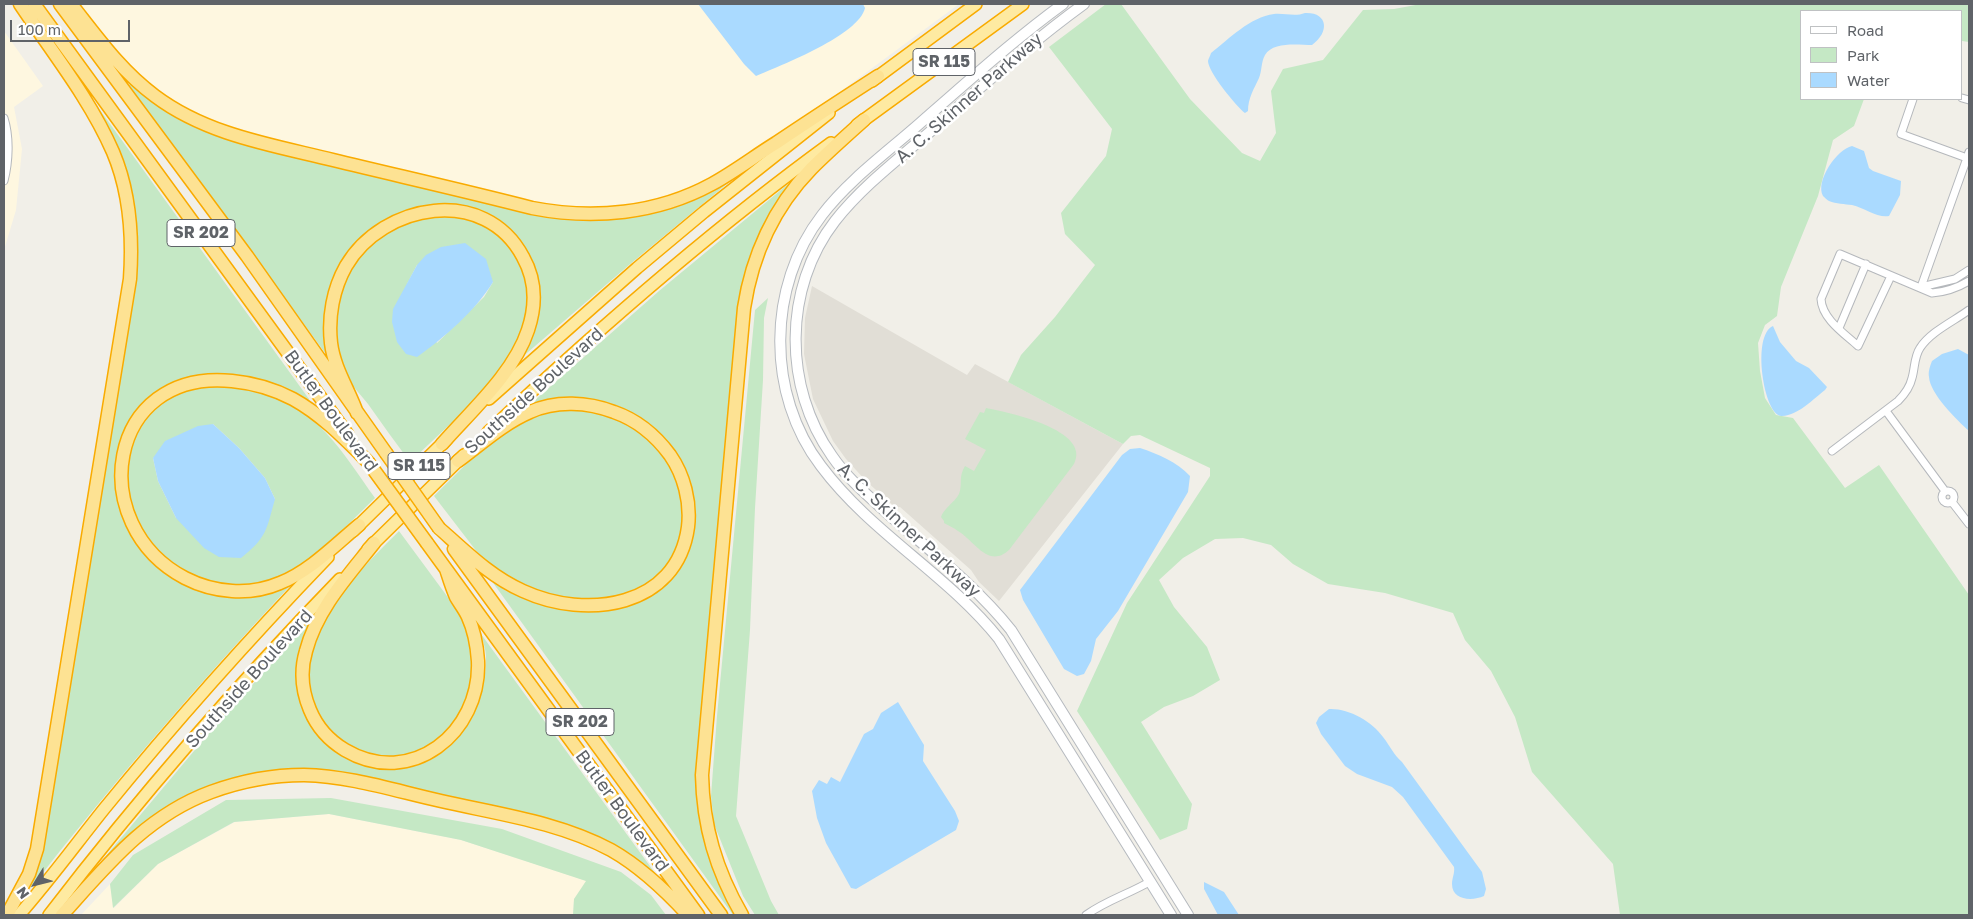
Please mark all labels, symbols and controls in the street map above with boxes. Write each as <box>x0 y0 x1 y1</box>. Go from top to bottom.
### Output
scale bar <box>12 10 132 42</box>
legend <box>1800 10 1963 100</box>
text: 100 m <box>18 20 61 38</box>
text: Road <box>1847 21 1884 39</box>
street label: A. C. Skinner Parkway <box>891 28 1047 168</box>
text: Park <box>1847 46 1879 64</box>
road number: SR 115 <box>913 48 975 76</box>
text: Water <box>1847 71 1890 89</box>
road number: SR 202 <box>167 220 235 247</box>
street label: Southside Boulevard <box>460 323 608 459</box>
street label: Butler Boulevard <box>280 346 382 476</box>
road number: SR 115 <box>388 452 450 480</box>
street label: A. C. Skinner Parkway <box>833 458 985 602</box>
street label: Southside Boulevard <box>181 605 317 753</box>
road number: SR 202 <box>546 709 614 736</box>
street label: Butler Boulevard <box>571 746 673 876</box>
north arrow <box>10 859 60 909</box>
text: N <box>12 884 32 902</box>

